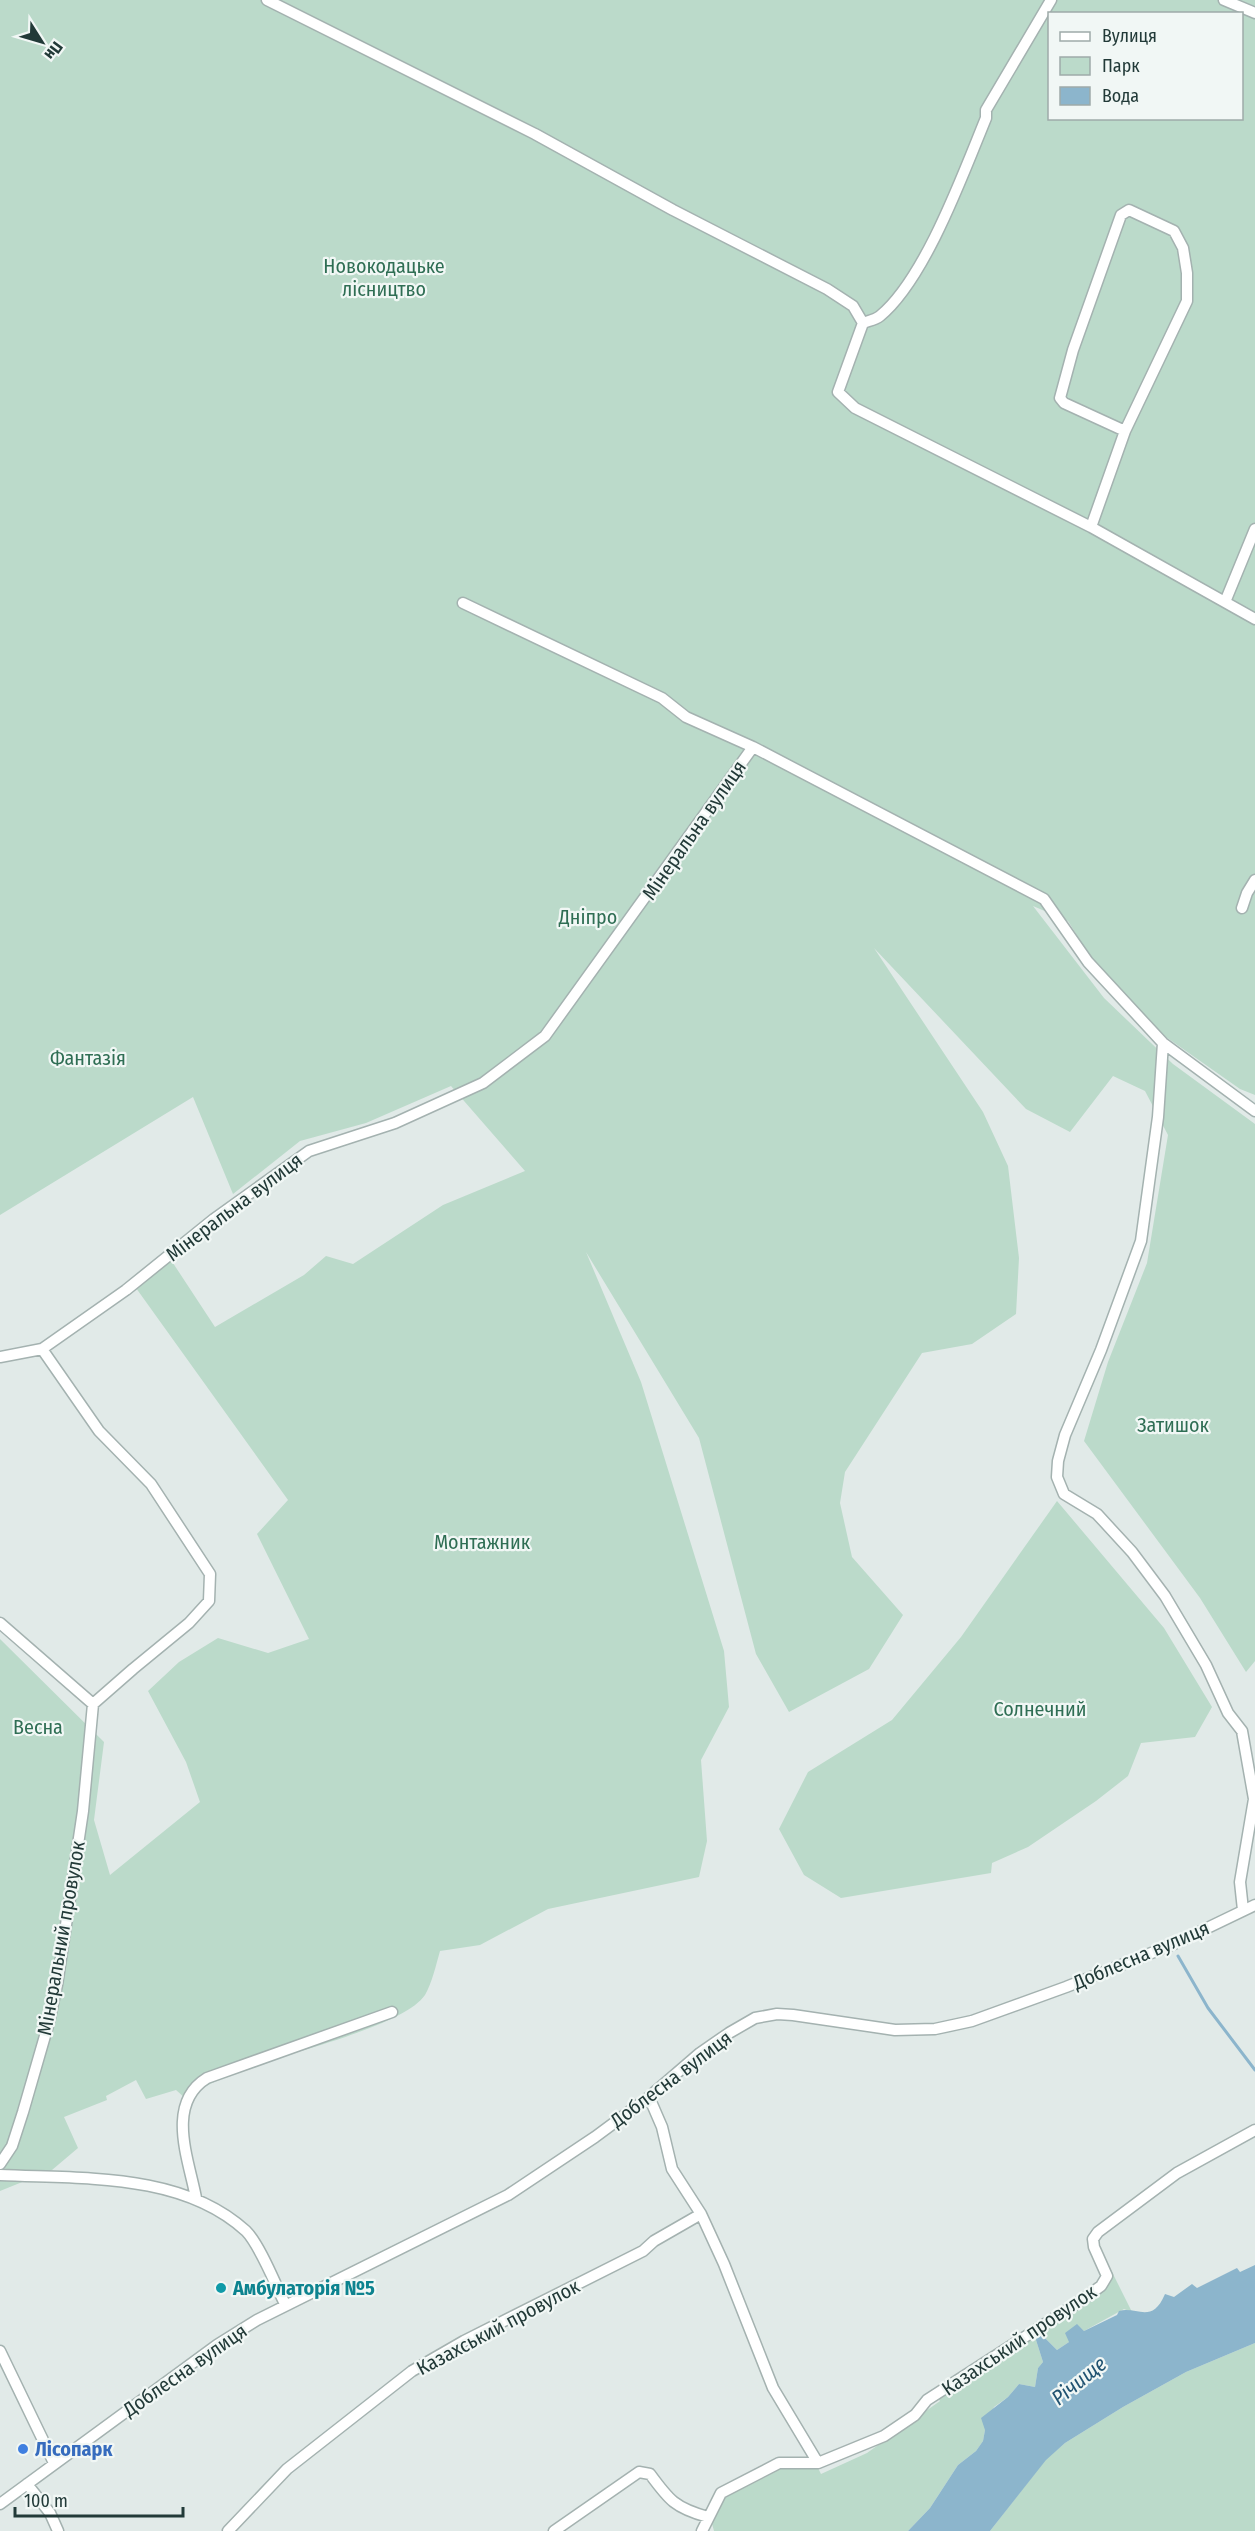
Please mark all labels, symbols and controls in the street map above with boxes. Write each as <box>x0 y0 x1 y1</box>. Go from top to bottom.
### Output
north arrow <box>12 12 72 72</box>
legend <box>1048 12 1243 120</box>
text: Вулиця <box>1102 25 1157 47</box>
text: Пн <box>41 38 67 64</box>
text: Парк <box>1102 55 1140 77</box>
text: Вода <box>1102 85 1139 107</box>
park label: Новокодацьке лісництво <box>323 254 445 301</box>
street label: Мінеральна вулиця <box>637 756 751 904</box>
park label: Дніпро <box>558 905 617 929</box>
park label: Фантазія <box>50 1046 126 1070</box>
street label: Мінеральна вулиця <box>161 1148 307 1266</box>
park label: Затишок <box>1137 1413 1210 1437</box>
park label: Монтажник <box>434 1530 531 1554</box>
park label: Солнечний <box>994 1697 1086 1721</box>
park label: Весна <box>13 1715 63 1739</box>
street label: Мінеральний провулок <box>32 1838 90 2037</box>
street label: Доблесна вулиця <box>1068 1915 1213 1995</box>
street label: Доблесна вулиця <box>605 2026 736 2133</box>
street label: Казахський провулок <box>412 2274 584 2380</box>
place label: Амбулаторія №5 <box>232 2276 375 2300</box>
street label: Казахський провулок <box>937 2279 1101 2401</box>
marker: Амбулаторія №5 <box>214 2281 228 2295</box>
street label: Доблесна вулиця <box>118 2318 252 2422</box>
water label: Річище <box>1046 2351 1112 2411</box>
place label: Лісопарк <box>35 2437 113 2461</box>
marker: Лісопарк <box>16 2442 30 2456</box>
scale bar <box>15 2480 183 2518</box>
text: 100 m <box>24 2490 68 2512</box>

